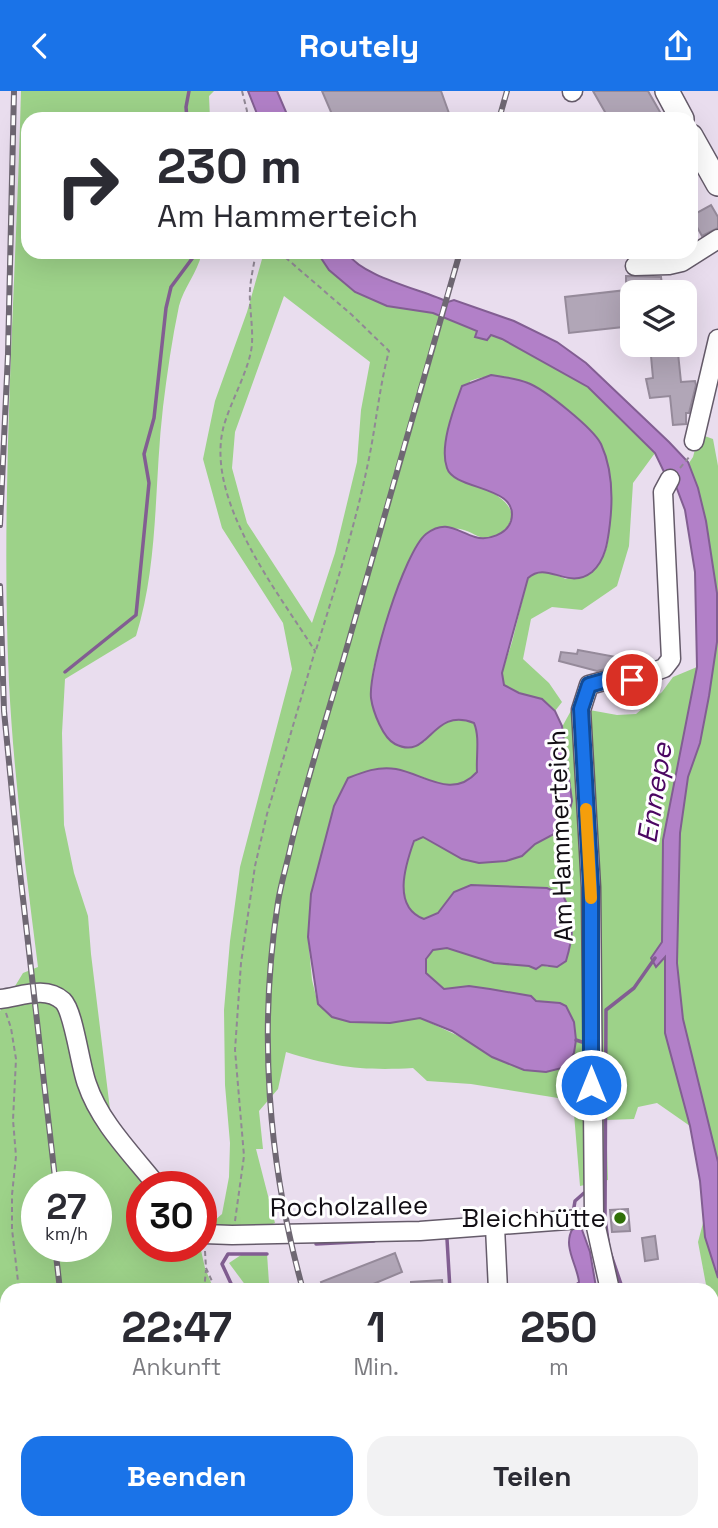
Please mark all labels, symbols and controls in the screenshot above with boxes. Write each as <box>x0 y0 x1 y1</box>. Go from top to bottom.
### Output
text: Routely <box>299 26 419 66</box>
icon: back <box>21 27 59 65</box>
icon: share <box>659 27 697 65</box>
text: 230 m <box>157 135 302 197</box>
icon: right <box>42 140 133 231</box>
text: Am Hammerteich <box>157 196 418 236</box>
map controls <box>620 280 697 357</box>
button: layers <box>620 280 697 357</box>
pin <box>602 650 662 710</box>
icon: arrive <box>613 661 651 699</box>
street label: Am Hammerteich <box>539 729 581 943</box>
water label: Ennepe <box>628 739 680 846</box>
position arrow <box>554 1048 628 1122</box>
speed limit sign: 30 <box>126 1171 217 1262</box>
text: 27 <box>47 1185 86 1229</box>
street label: Rocholzallee <box>270 1188 428 1224</box>
place label: Bleichhütte <box>462 1201 606 1235</box>
marker: Bleichhütte <box>612 1210 628 1226</box>
text: km/h <box>45 1222 88 1245</box>
text: 22:47 <box>121 1301 232 1354</box>
text: 1 <box>367 1301 386 1354</box>
text: 250 <box>520 1301 598 1354</box>
text: Ankunft <box>132 1352 221 1382</box>
text: Min. <box>353 1352 399 1382</box>
text: m <box>549 1352 569 1382</box>
button: Beenden <box>21 1436 353 1516</box>
button: Teilen <box>367 1436 698 1516</box>

